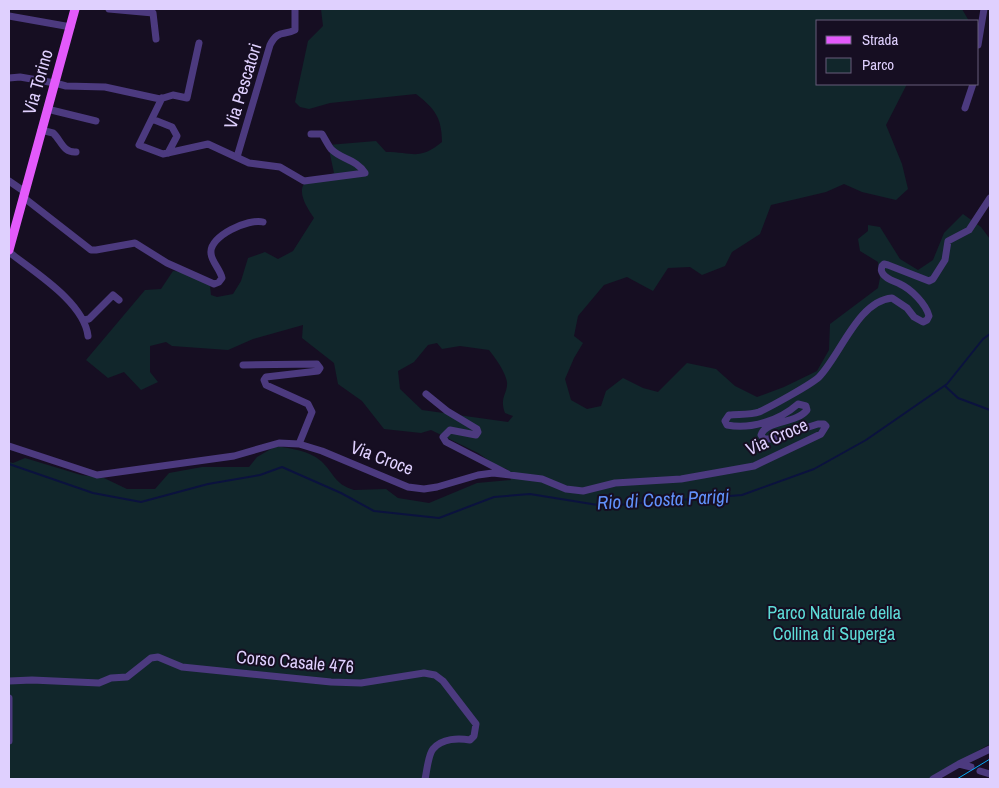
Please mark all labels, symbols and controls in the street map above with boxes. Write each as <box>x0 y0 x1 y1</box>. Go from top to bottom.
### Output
legend <box>816 20 979 85</box>
text: Strada <box>862 29 898 50</box>
street label: Via Pescatori <box>218 40 267 132</box>
street label: Via Torino <box>16 46 59 117</box>
text: Parco <box>862 54 894 75</box>
street label: Via Croce <box>742 412 812 461</box>
street label: Via Croce <box>347 434 417 481</box>
water label: Rio di Costa Parigi <box>596 483 731 515</box>
park label: Parco Naturale della Collina di Superga <box>767 600 901 646</box>
street label: Corso Casale 476 <box>235 644 355 679</box>

